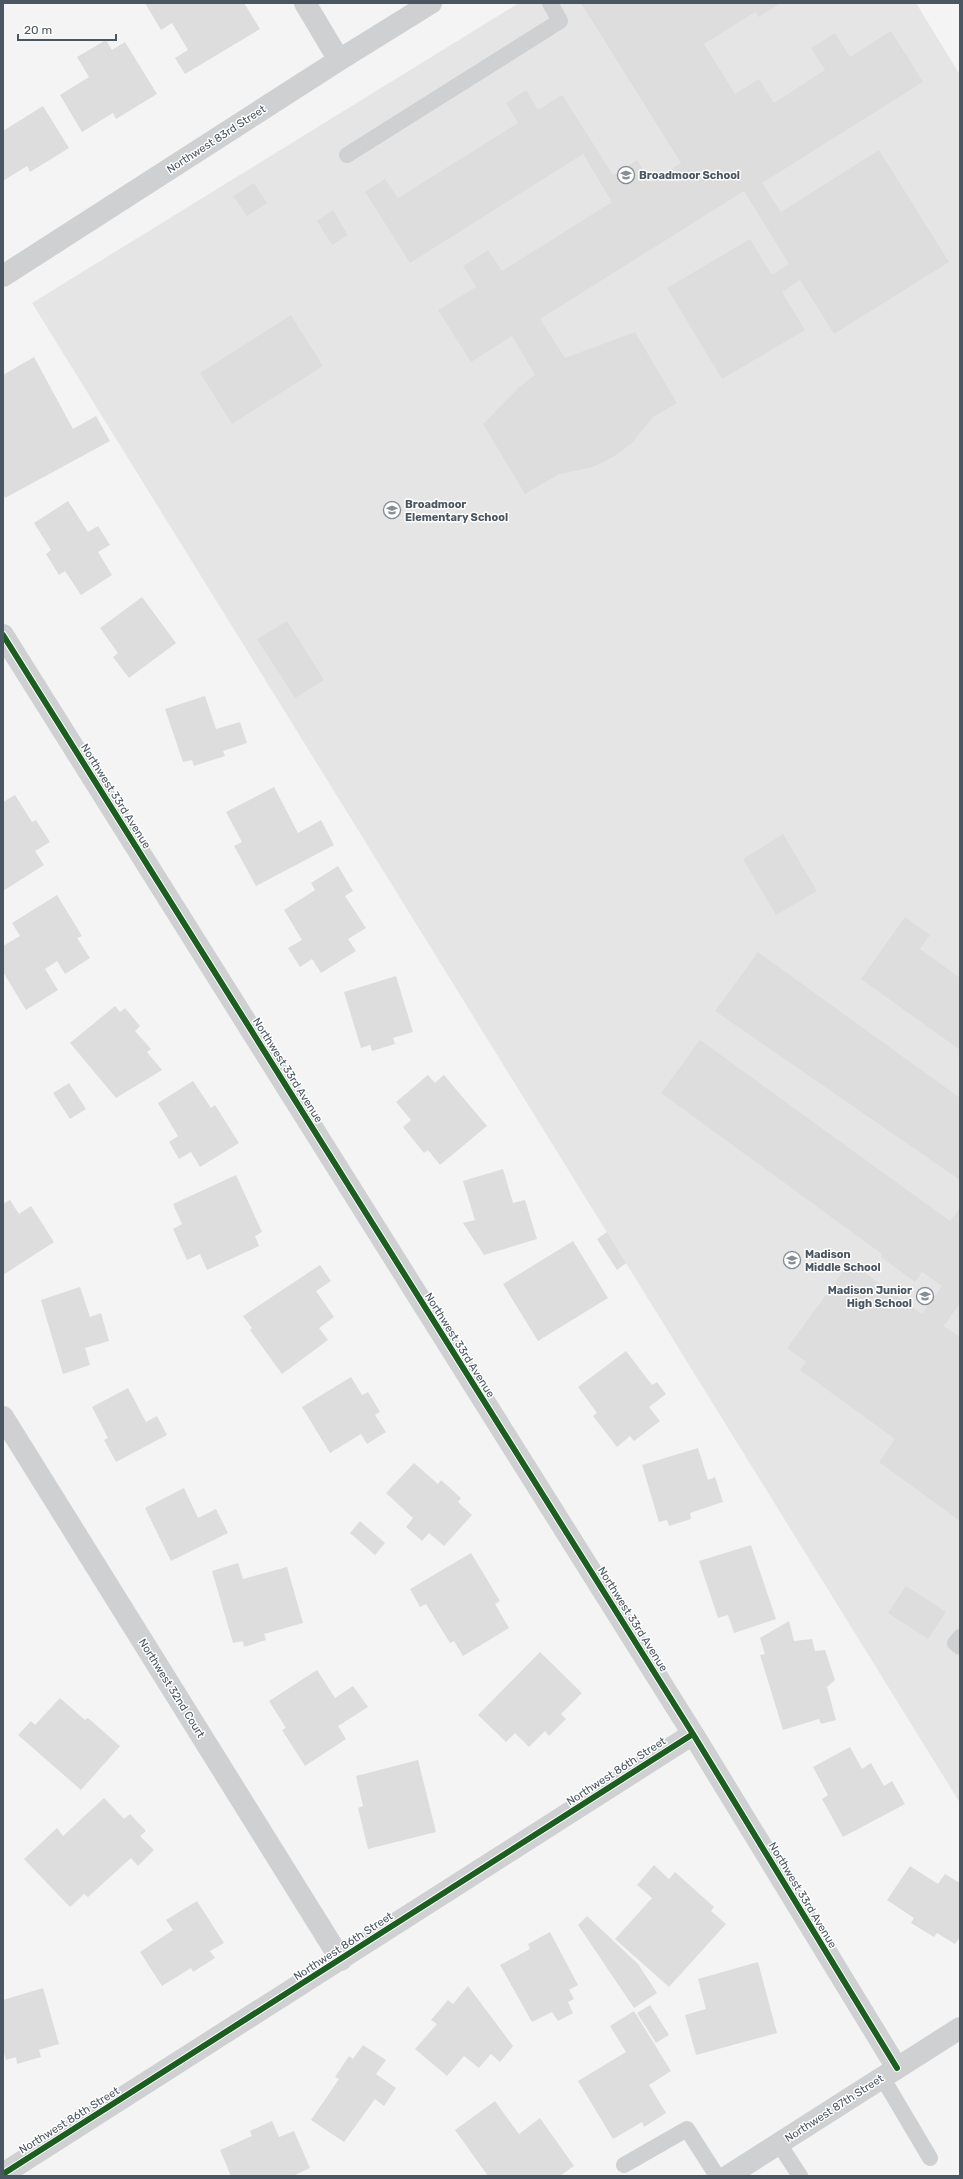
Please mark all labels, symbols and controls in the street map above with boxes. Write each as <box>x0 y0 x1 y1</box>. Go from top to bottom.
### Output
scale bar <box>18 16 116 42</box>
text: 20 m <box>24 23 52 37</box>
street label: Northwest 83rd Street <box>164 102 269 176</box>
school or university icon: Broadmoor School <box>616 165 636 185</box>
place label: Broadmoor School <box>639 169 740 182</box>
place label: Broadmoor Elementary School <box>405 498 508 524</box>
school or university icon: Broadmoor Elementary School <box>382 500 402 520</box>
street label: Northwest 33rd Avenue <box>78 741 153 851</box>
street label: Northwest 33rd Avenue <box>250 1015 325 1125</box>
place label: Madison Middle School <box>805 1248 881 1274</box>
school or university icon: Madison Middle School <box>782 1250 802 1270</box>
place label: Madison Junior High School <box>828 1284 912 1310</box>
school or university icon: Madison Junior High School <box>915 1286 935 1306</box>
street label: Northwest 33rd Avenue <box>422 1290 497 1400</box>
street label: Northwest 33rd Avenue <box>595 1564 670 1674</box>
street label: Northwest 32nd Court <box>136 1636 208 1741</box>
street label: Northwest 86th Street <box>564 1734 669 1808</box>
street label: Northwest 33rd Avenue <box>766 1840 839 1951</box>
street label: Northwest 86th Street <box>291 1909 396 1983</box>
street label: Northwest 87th Street <box>783 2071 886 2145</box>
street label: Northwest 86th Street <box>17 2084 122 2157</box>

